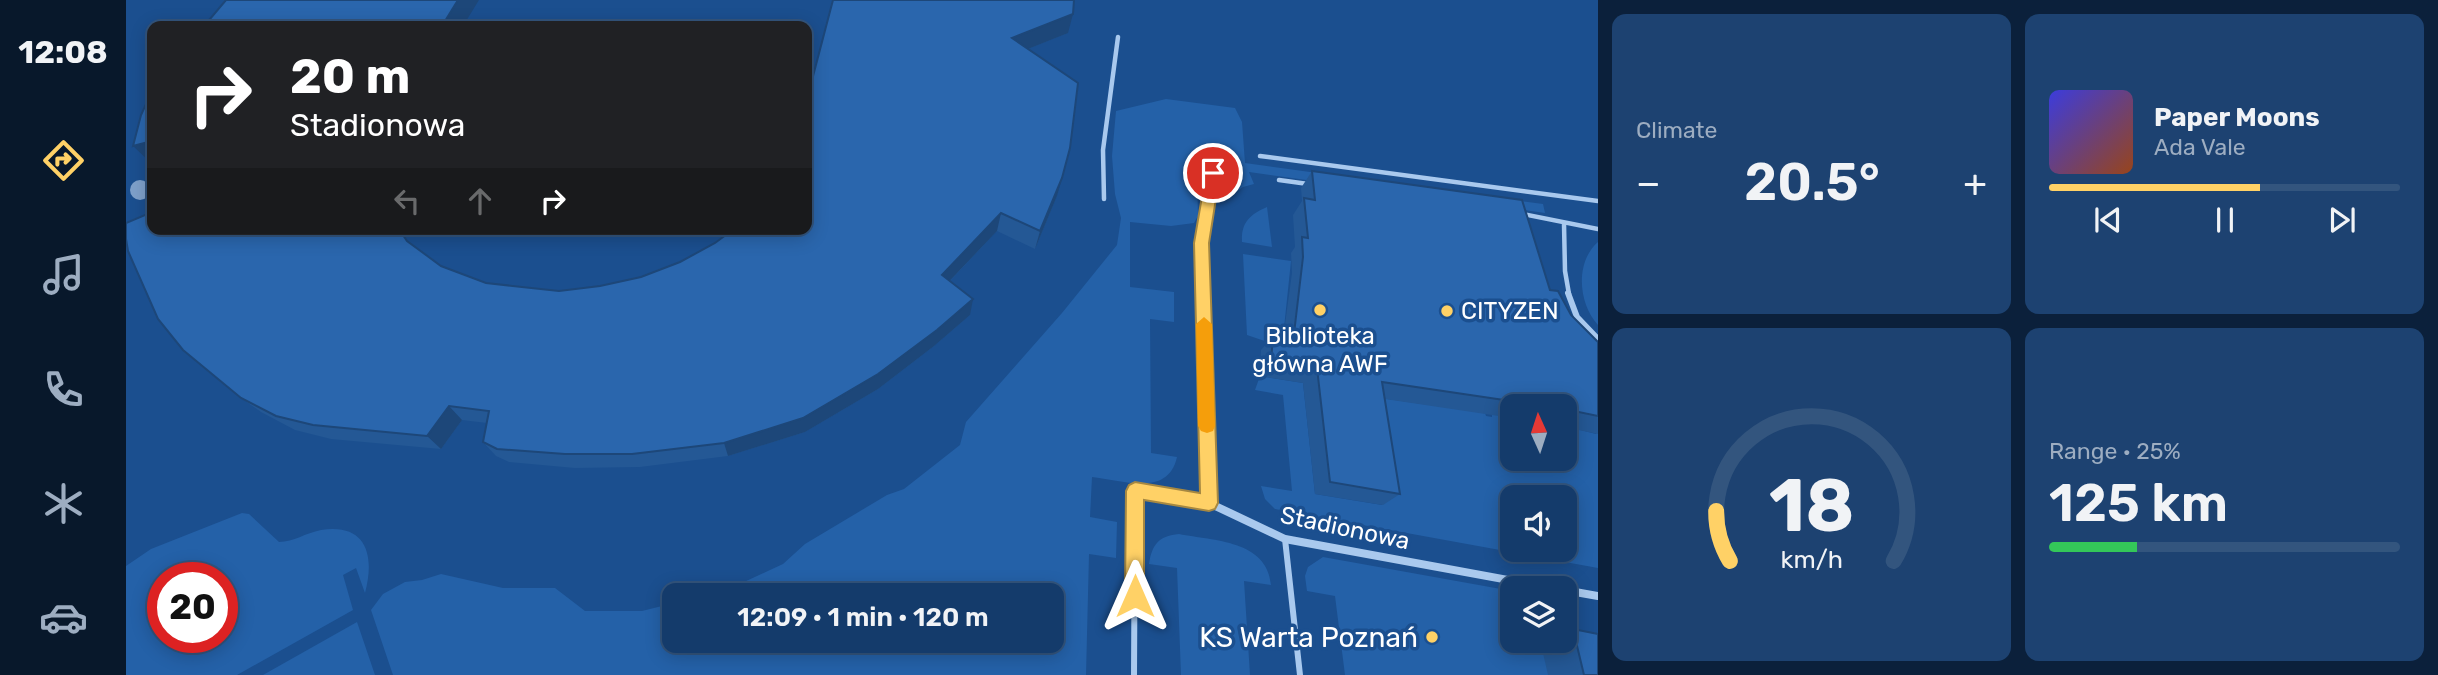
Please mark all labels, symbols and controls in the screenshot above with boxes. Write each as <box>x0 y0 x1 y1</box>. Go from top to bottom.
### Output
text: 12:08 <box>18 33 108 71</box>
text: 20 m <box>290 47 411 105</box>
icon: right <box>175 49 266 140</box>
text: Paper Moons <box>2154 102 2320 133</box>
text: Stadionowa <box>290 106 465 144</box>
text: Climate <box>1636 116 1717 144</box>
text: Ada Vale <box>2154 133 2246 161</box>
icon: directions <box>39 136 88 185</box>
pin <box>1183 143 1243 203</box>
text: 20.5° <box>1744 151 1880 213</box>
icon: arrive <box>1194 154 1232 192</box>
text: − <box>1636 160 1661 206</box>
text: + <box>1963 160 1987 206</box>
icon: left <box>388 182 426 220</box>
icon: ahead <box>461 182 499 220</box>
icon: right <box>534 182 572 220</box>
icon: previous <box>2089 201 2127 239</box>
icon: pause <box>2206 201 2244 239</box>
icon: next <box>2323 201 2361 239</box>
icon: music <box>39 250 88 299</box>
place label: CITYZEN <box>1461 297 1559 325</box>
marker: Biblioteka główna AWF <box>1312 302 1328 318</box>
marker: CITYZEN <box>1439 303 1455 319</box>
place label: Biblioteka główna AWF <box>1252 322 1388 378</box>
icon: phone <box>39 365 88 414</box>
north arrow <box>1500 394 1577 471</box>
map controls <box>1500 394 1577 653</box>
text: Range · 25% <box>2049 437 2181 465</box>
text: 18 <box>1769 463 1854 549</box>
text: 125 km <box>2049 472 2228 534</box>
icon: climate <box>39 479 88 528</box>
button: sound <box>1500 485 1577 562</box>
street label: Stadionowa <box>1278 501 1412 555</box>
text: km/h <box>1780 544 1843 573</box>
position arrow <box>1098 559 1172 633</box>
speed limit sign: 20 <box>147 562 238 653</box>
button: layers <box>1500 576 1577 653</box>
icon: car <box>39 593 88 642</box>
text: 12:09 · 1 min · 120 m <box>737 602 989 633</box>
place label: KS Warta Poznań <box>1199 621 1418 654</box>
marker: KS Warta Poznań <box>1424 629 1440 645</box>

